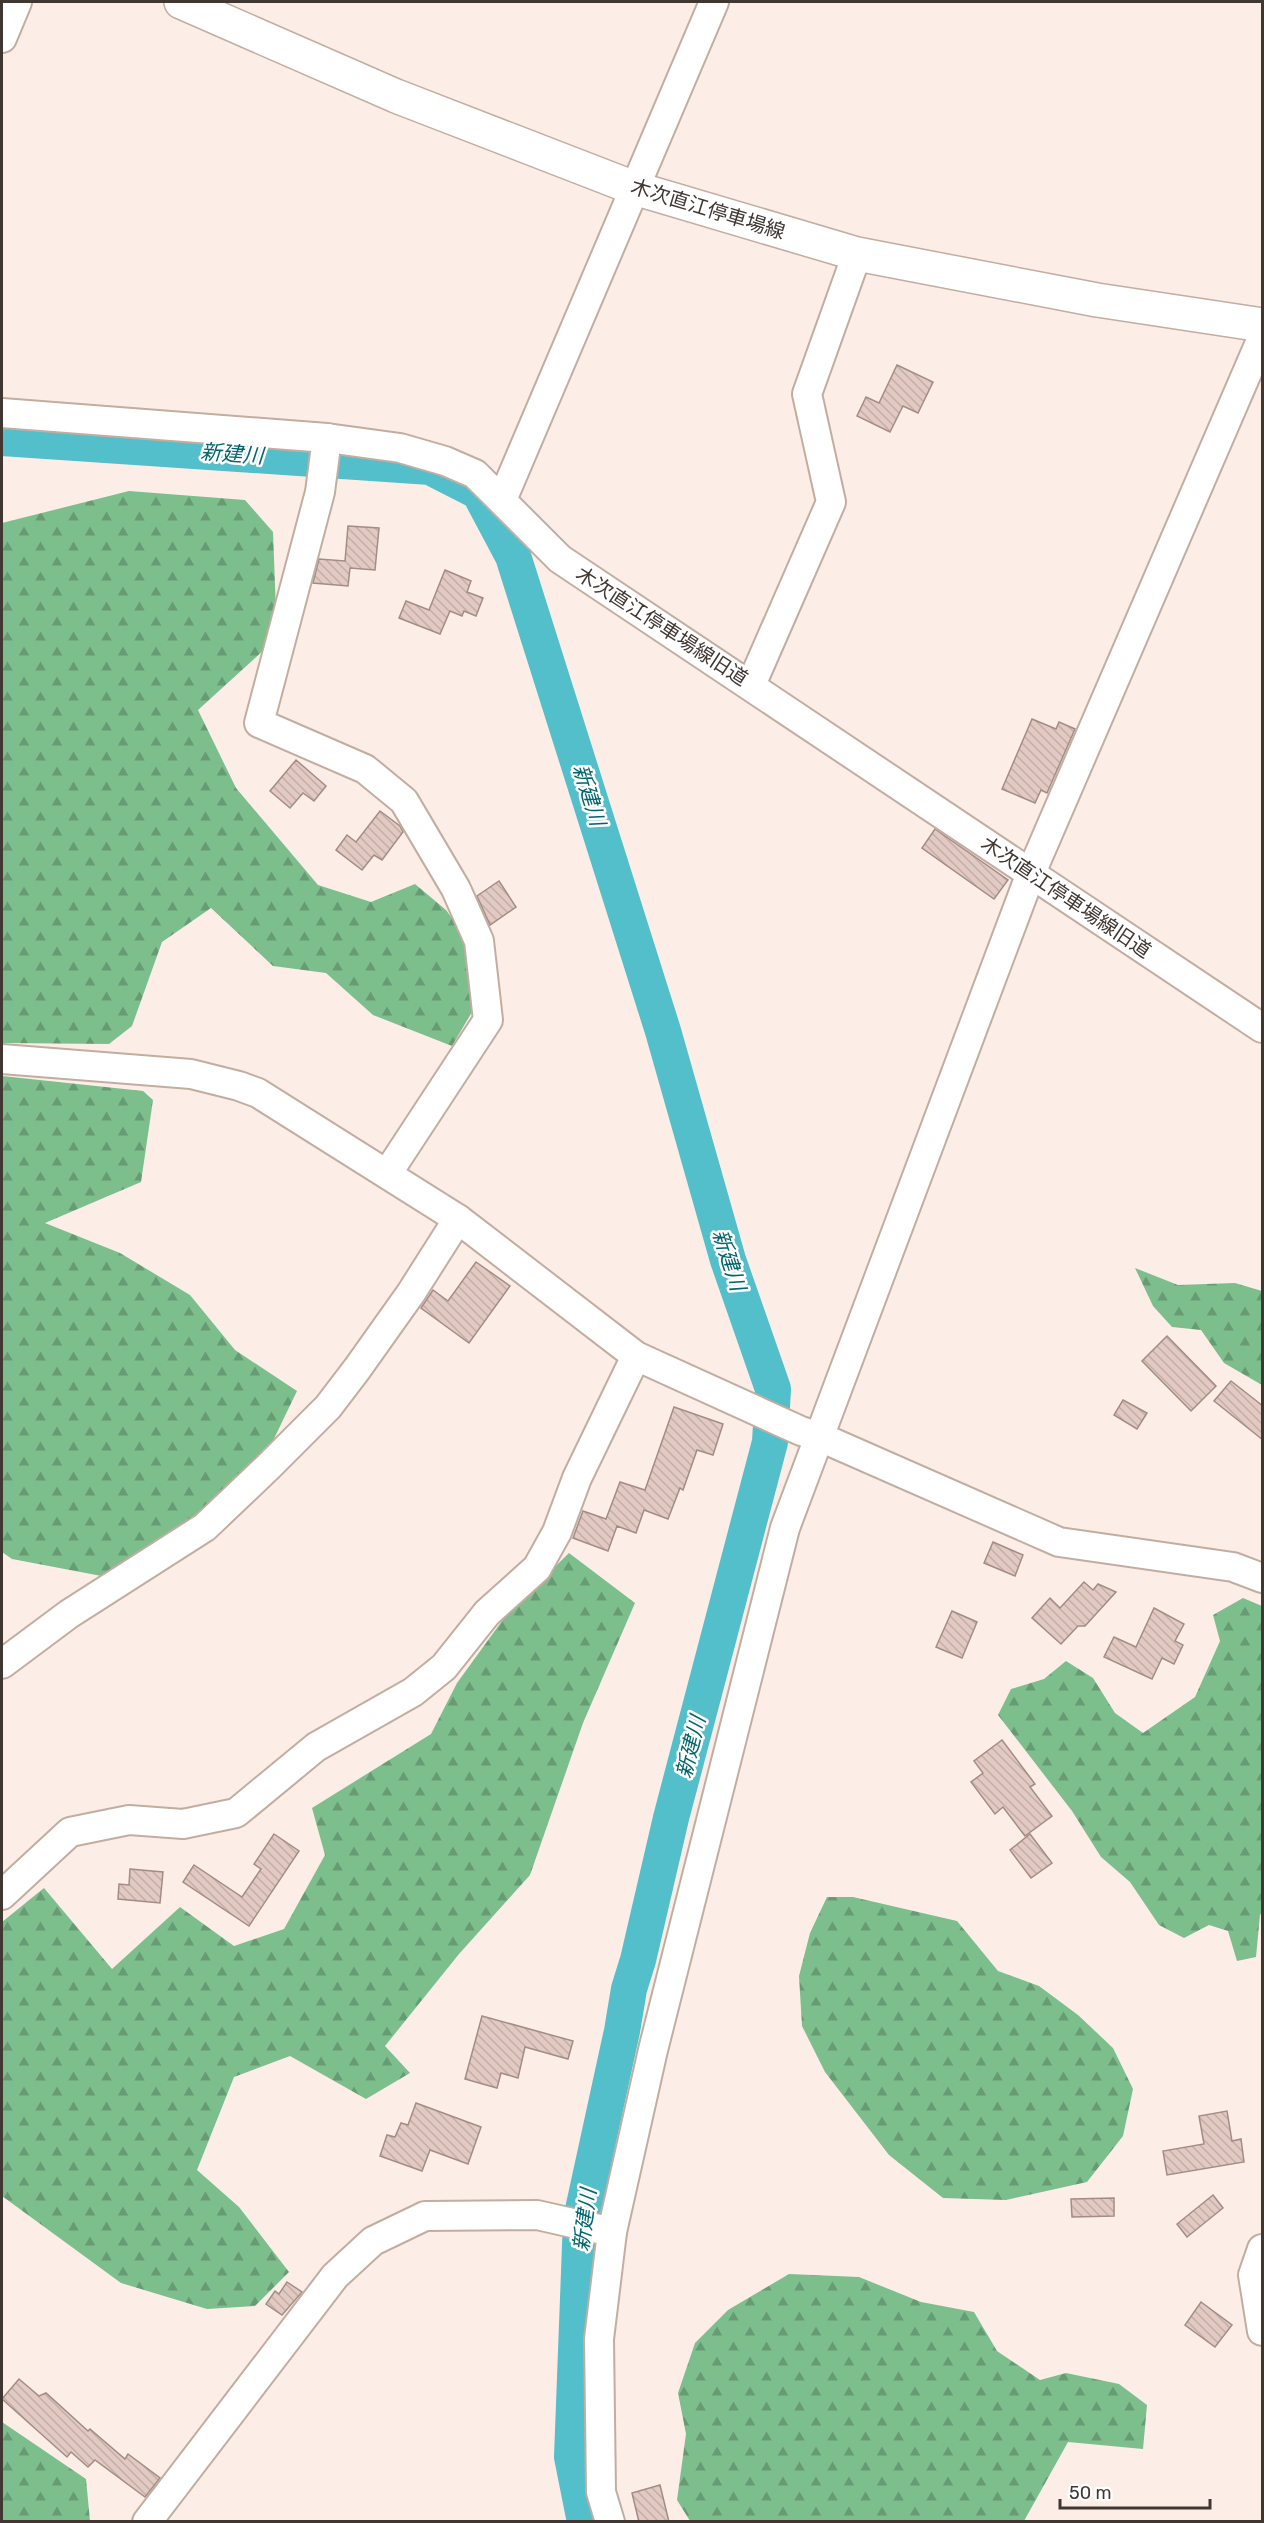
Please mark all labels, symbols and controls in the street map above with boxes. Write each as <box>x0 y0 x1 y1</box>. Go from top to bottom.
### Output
street label: 木次直江停車場線 <box>628 174 788 244</box>
water label: 新建川 <box>200 439 266 468</box>
street label: 木次直江停車場線旧道 <box>572 561 752 691</box>
water label: 新建川 <box>568 761 611 831</box>
street label: 木次直江停車場線旧道 <box>976 831 1156 963</box>
water label: 新建川 <box>708 1226 752 1296</box>
water label: 新建川 <box>671 1711 711 1780</box>
water label: 新建川 <box>568 2185 601 2253</box>
scale bar <box>1060 2472 1210 2510</box>
text: 50 m <box>1069 2482 1112 2504</box>

